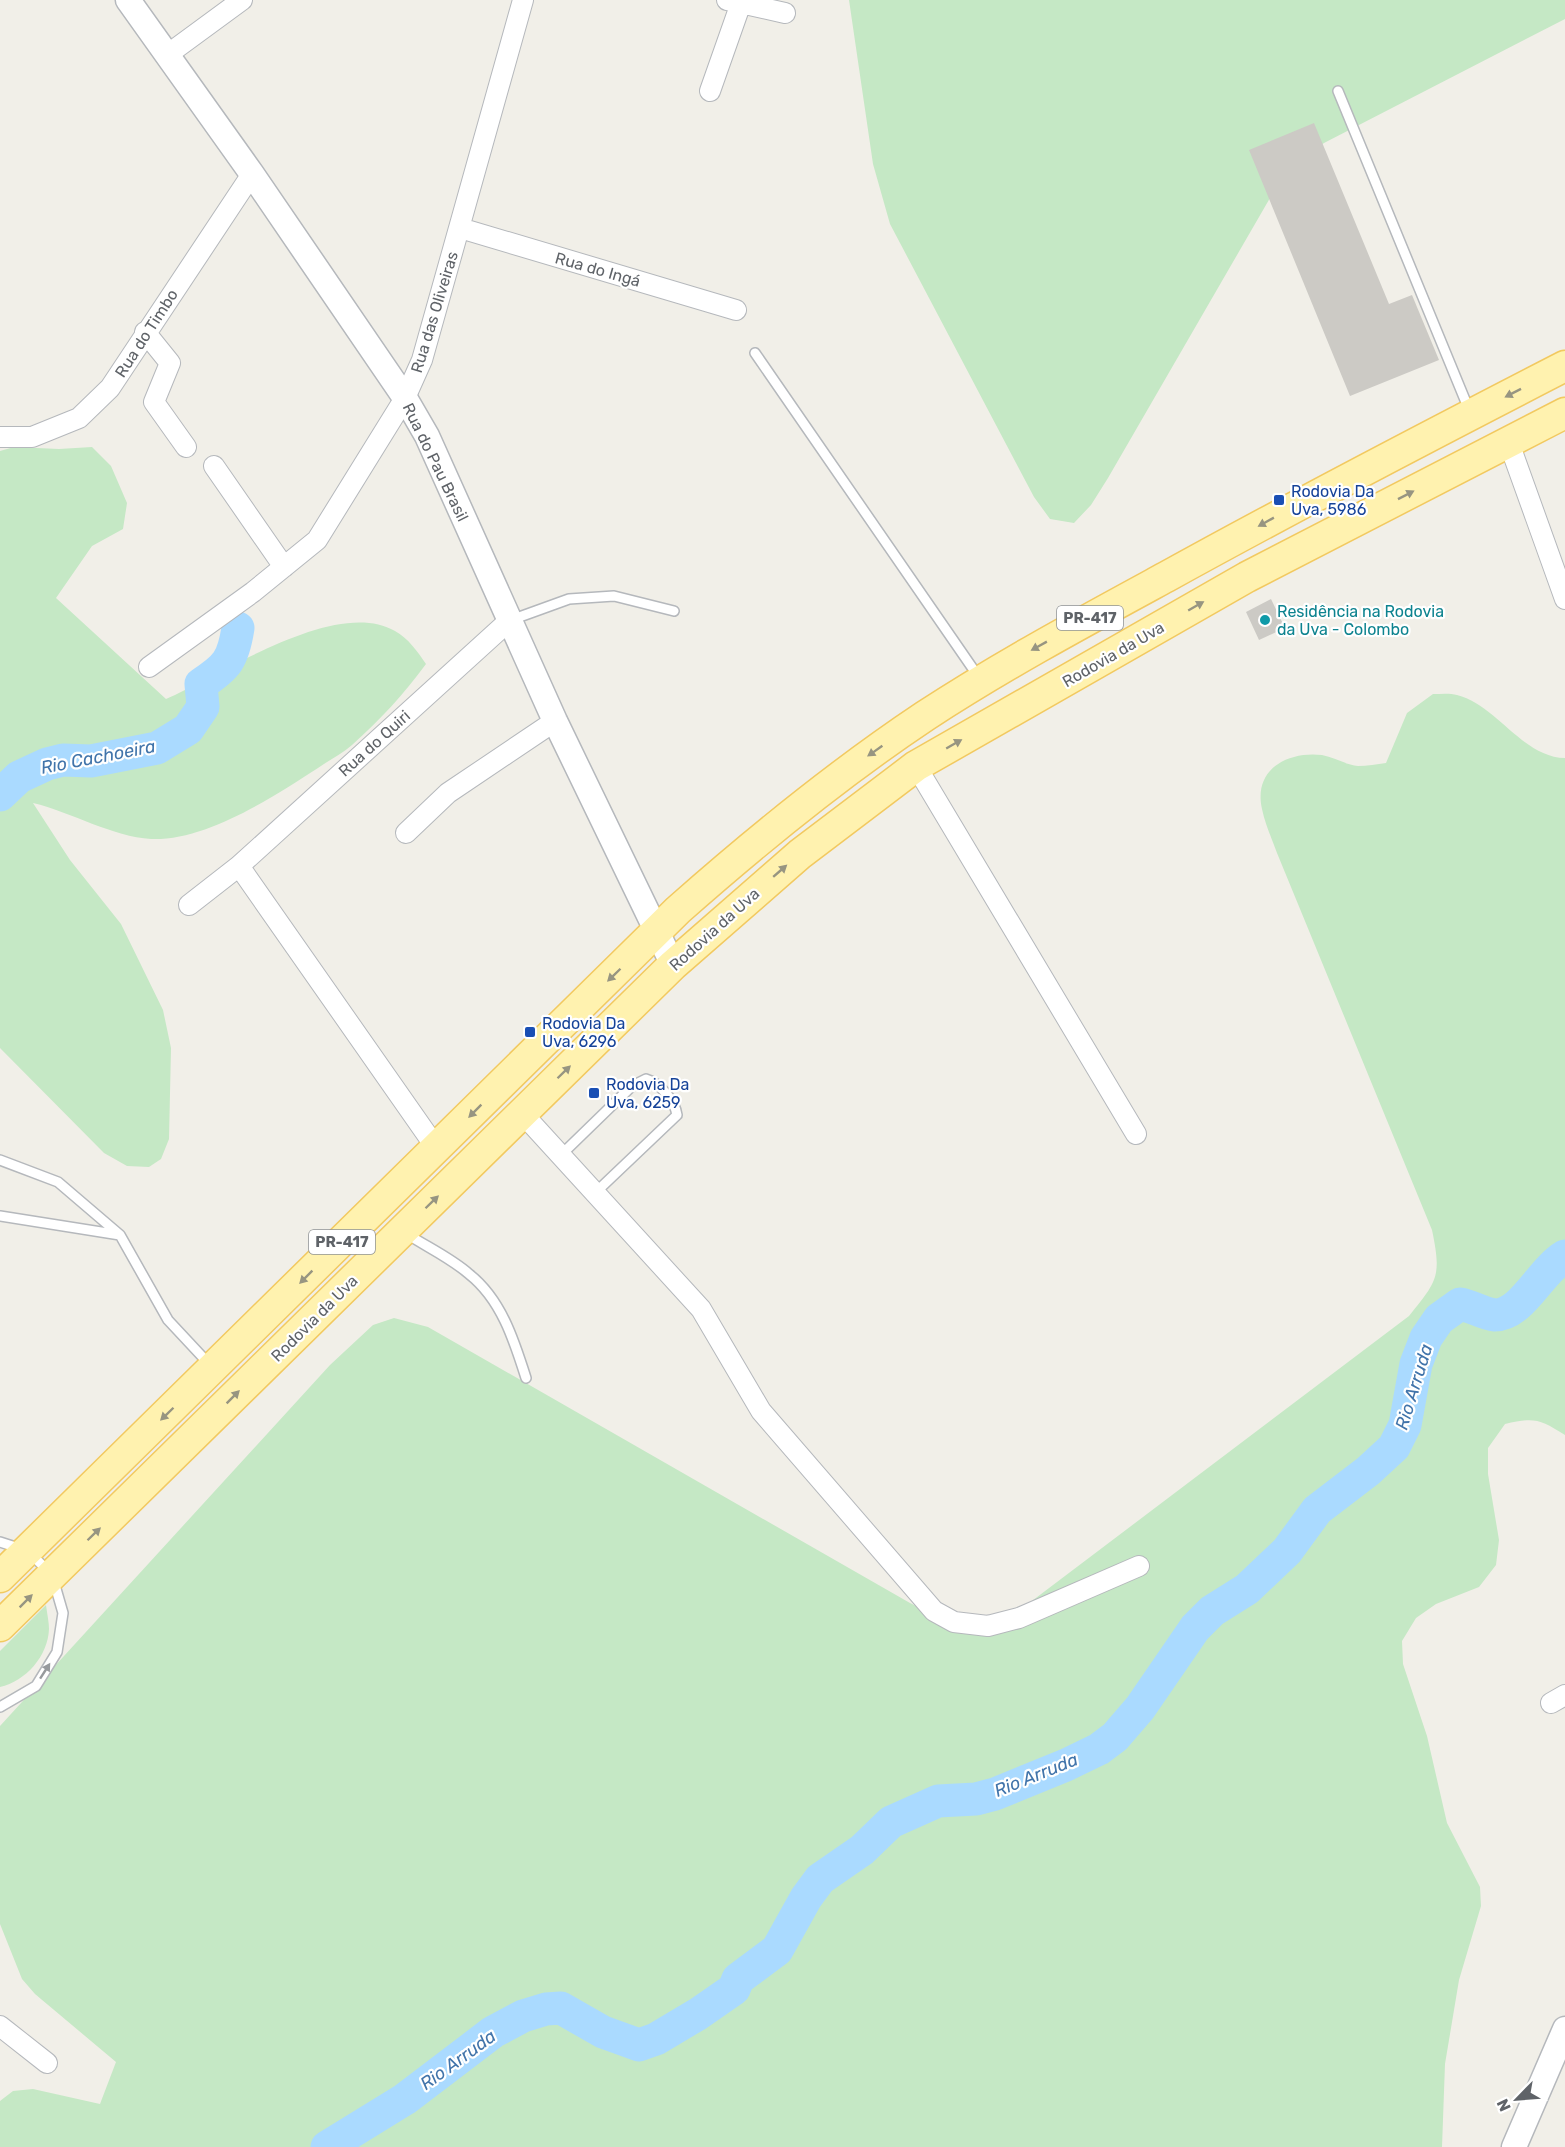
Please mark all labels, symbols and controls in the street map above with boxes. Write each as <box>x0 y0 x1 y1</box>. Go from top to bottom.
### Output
street label: Rua do Ingá <box>553 248 643 291</box>
street label: Rua das Oliveiras <box>407 249 462 375</box>
street label: Rua do Timbo <box>111 286 182 381</box>
one-way arrow <box>1504 388 1521 398</box>
street label: Rua do Pau Brasil <box>399 400 472 525</box>
place label: Rodovia Da Uva, 5986 <box>1291 482 1374 519</box>
one-way arrow <box>1397 491 1414 500</box>
marker: Rodovia Da Uva, 5986 <box>1272 493 1286 507</box>
one-way arrow <box>1257 517 1274 527</box>
one-way arrow <box>1188 601 1205 611</box>
place label: Residência na Rodovia da Uva - Colombo <box>1277 602 1444 639</box>
road number: PR-417 <box>1057 606 1123 630</box>
marker: Residência na Rodovia da Uva - Colombo <box>1258 613 1272 627</box>
street label: Rodovia da Uva <box>1059 618 1168 691</box>
one-way arrow <box>1031 641 1048 651</box>
street label: Rua do Quiri <box>335 706 414 780</box>
water label: Rio Cachoeira <box>39 735 158 779</box>
one-way arrow <box>946 739 962 750</box>
one-way arrow <box>868 745 884 757</box>
one-way arrow <box>772 865 787 878</box>
street label: Rodovia da Uva <box>665 884 763 975</box>
one-way arrow <box>608 967 622 981</box>
place label: Rodovia Da Uva, 6296 <box>542 1014 625 1051</box>
marker: Rodovia Da Uva, 6296 <box>523 1025 537 1039</box>
one-way arrow <box>557 1065 572 1079</box>
place label: Rodovia Da Uva, 6259 <box>606 1075 689 1112</box>
marker: Rodovia Da Uva, 6259 <box>587 1086 601 1100</box>
one-way arrow <box>469 1104 483 1118</box>
one-way arrow <box>424 1195 439 1209</box>
road number: PR-417 <box>309 1230 375 1254</box>
one-way arrow <box>300 1270 314 1284</box>
street label: Rodovia da Uva <box>267 1271 361 1365</box>
water label: Rio Arruda <box>1391 1341 1438 1433</box>
one-way arrow <box>225 1391 239 1405</box>
one-way arrow <box>160 1407 175 1421</box>
one-way arrow <box>86 1527 101 1541</box>
one-way arrow <box>18 1594 32 1608</box>
one-way arrow <box>39 1663 50 1680</box>
water label: Rio Arruda <box>991 1748 1082 1802</box>
water label: Rio Arruda <box>416 2025 501 2095</box>
north arrow <box>1487 2069 1547 2129</box>
text: N <box>1493 2096 1515 2114</box>

